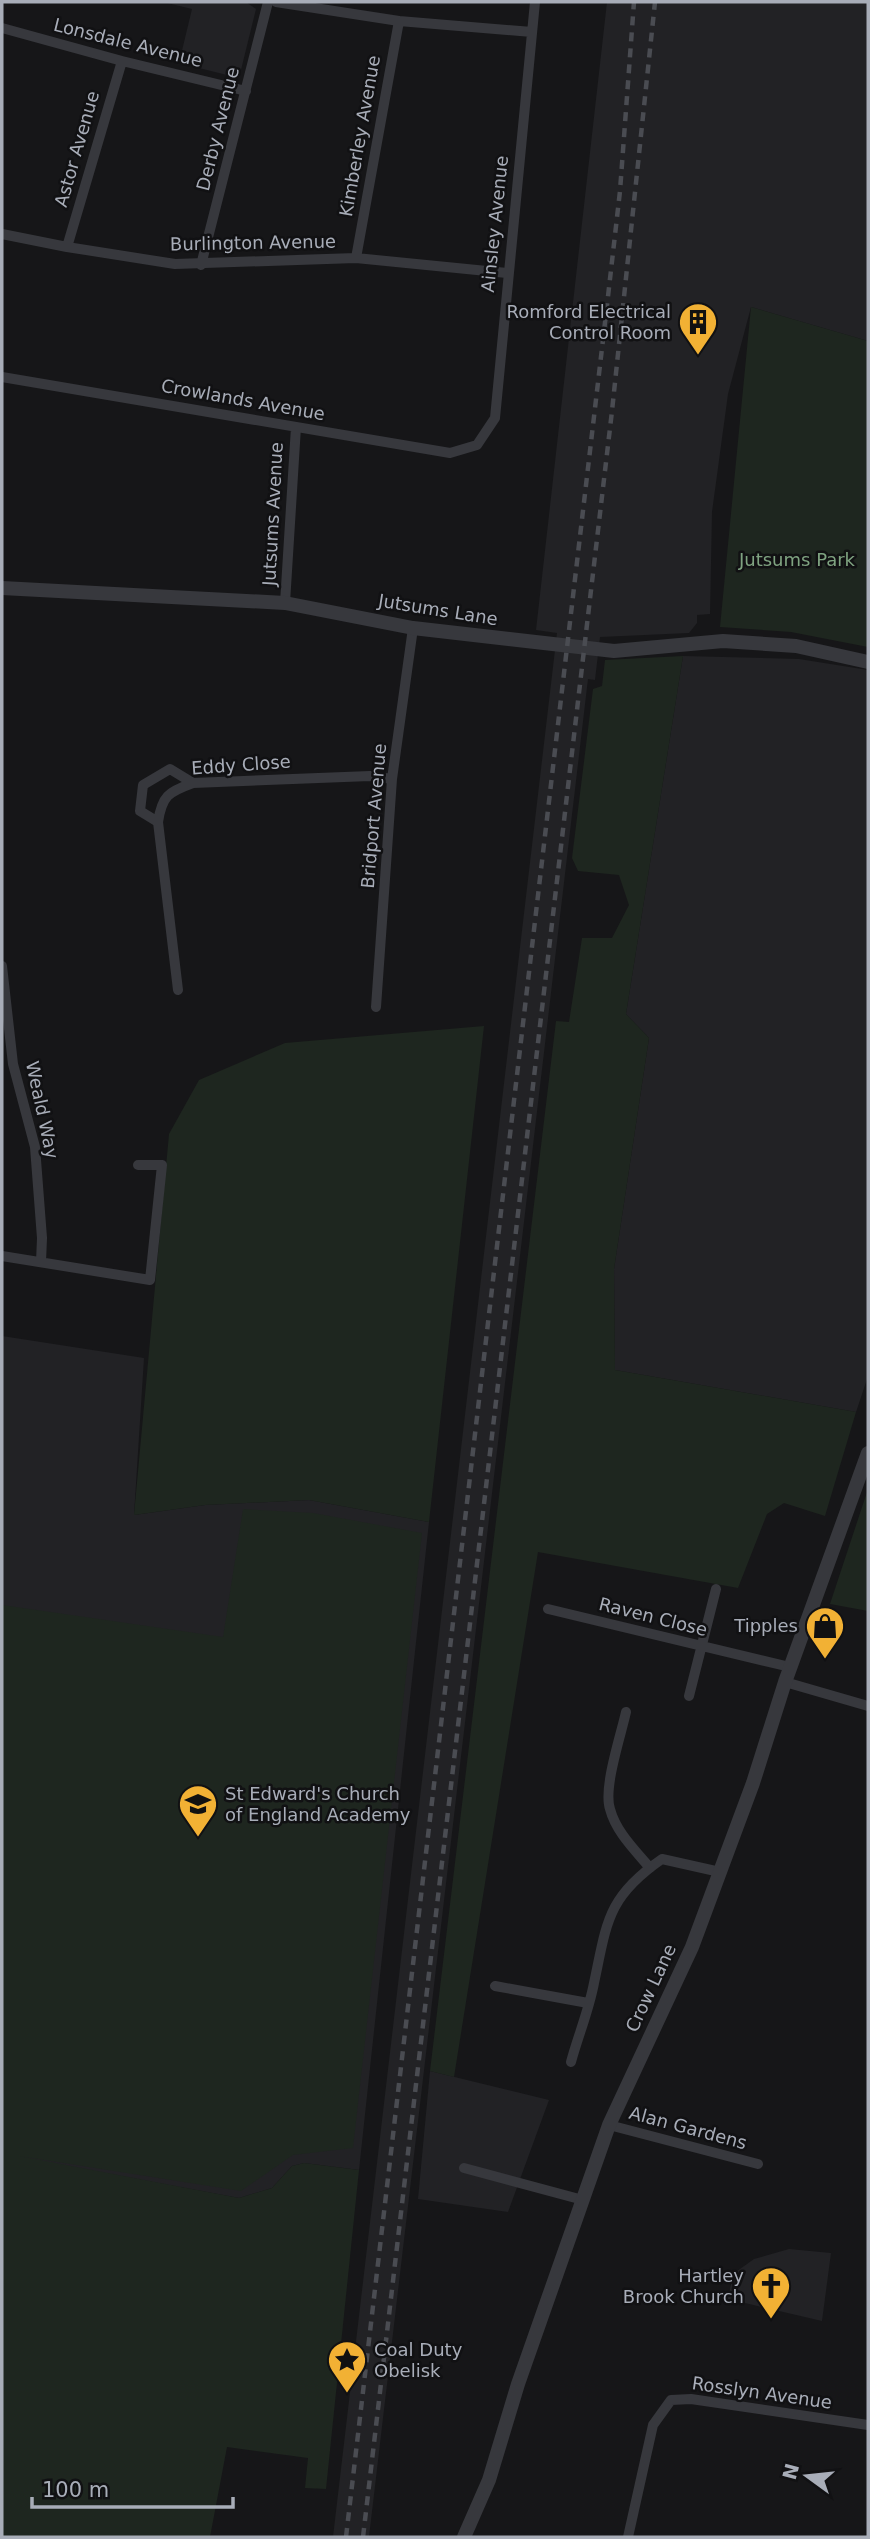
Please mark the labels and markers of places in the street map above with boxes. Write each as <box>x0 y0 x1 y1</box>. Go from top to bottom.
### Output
place label: Romford Electrical Control Room <box>506 301 671 343</box>
building icon: Romford Electrical Control Room <box>677 301 719 356</box>
shop icon: Tipples <box>804 1605 846 1660</box>
place label: Tipples <box>733 1615 798 1636</box>
school or university icon: St Edward's Church of England Academy <box>177 1783 219 1838</box>
place label: St Edward's Church of England Academy <box>225 1783 411 1825</box>
place label: Hartley Brook Church <box>623 2265 744 2307</box>
church icon: Hartley Brook Church <box>750 2265 792 2320</box>
place icon: Coal Duty Obelisk <box>326 2339 368 2394</box>
place label: Coal Duty Obelisk <box>374 2339 463 2381</box>

